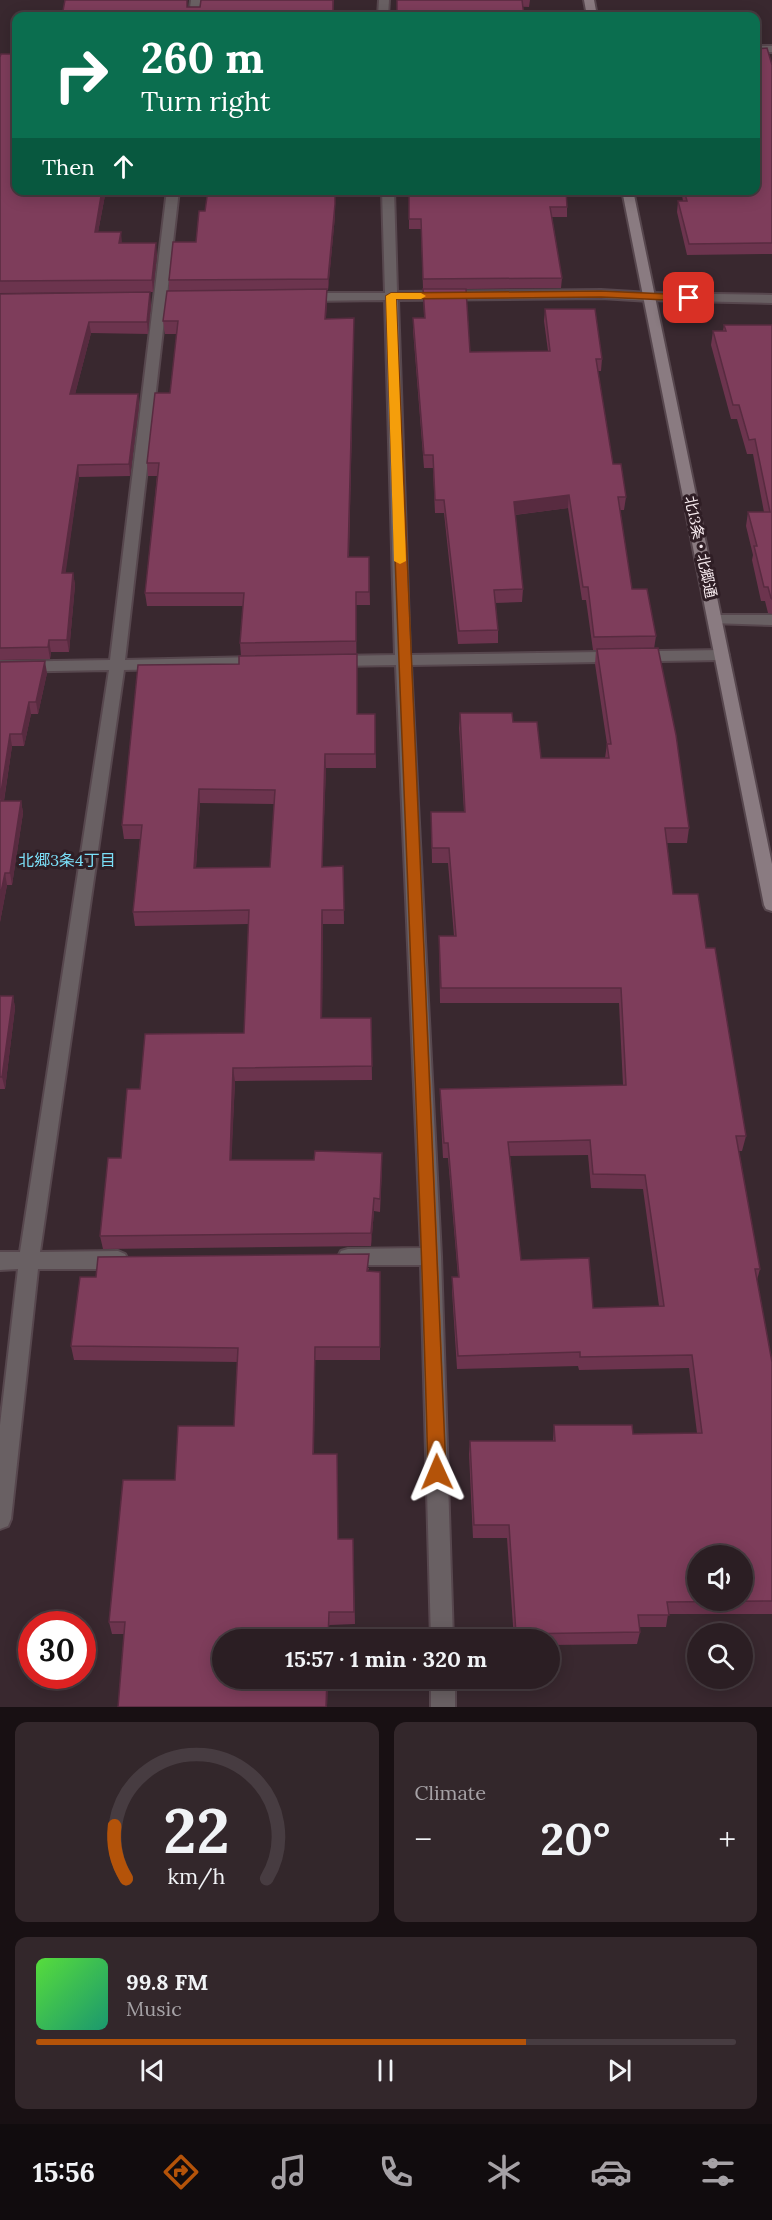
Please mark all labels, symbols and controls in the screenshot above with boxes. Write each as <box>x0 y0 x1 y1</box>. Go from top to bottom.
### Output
text: 260 m <box>141 31 264 85</box>
icon: right <box>42 36 120 114</box>
text: Turn right <box>141 84 270 118</box>
icon: ahead <box>107 150 140 183</box>
text: Then <box>42 153 95 181</box>
pin <box>663 272 714 323</box>
icon: arrive <box>672 281 705 314</box>
street label: 北13条・北郷通 <box>681 494 721 600</box>
district label: 北郷3条4丁目 <box>18 850 116 870</box>
position arrow <box>405 1440 469 1504</box>
map controls <box>687 1545 753 1689</box>
button: sound <box>687 1545 753 1611</box>
speed limit sign: 30 <box>18 1611 96 1689</box>
button: search <box>687 1623 753 1689</box>
text: 15:57 · 1 min · 320 m <box>285 1645 487 1673</box>
text: Climate <box>415 1780 486 1805</box>
text: 22 <box>163 1790 230 1870</box>
text: 20° <box>540 1810 610 1867</box>
text: − <box>415 1818 432 1860</box>
text: + <box>718 1818 736 1860</box>
text: km/h <box>168 1862 226 1890</box>
text: 99.8 FM <box>126 1968 208 1996</box>
text: Music <box>126 1996 182 2021</box>
icon: previous <box>136 2054 169 2087</box>
icon: pause <box>369 2054 402 2087</box>
icon: next <box>603 2054 636 2087</box>
icon: directions <box>160 2151 202 2193</box>
icon: music <box>268 2151 310 2193</box>
icon: phone <box>375 2151 417 2193</box>
icon: climate <box>483 2151 525 2193</box>
icon: car <box>590 2151 632 2193</box>
icon: filters <box>697 2151 739 2193</box>
text: 15:56 <box>33 2155 95 2189</box>

